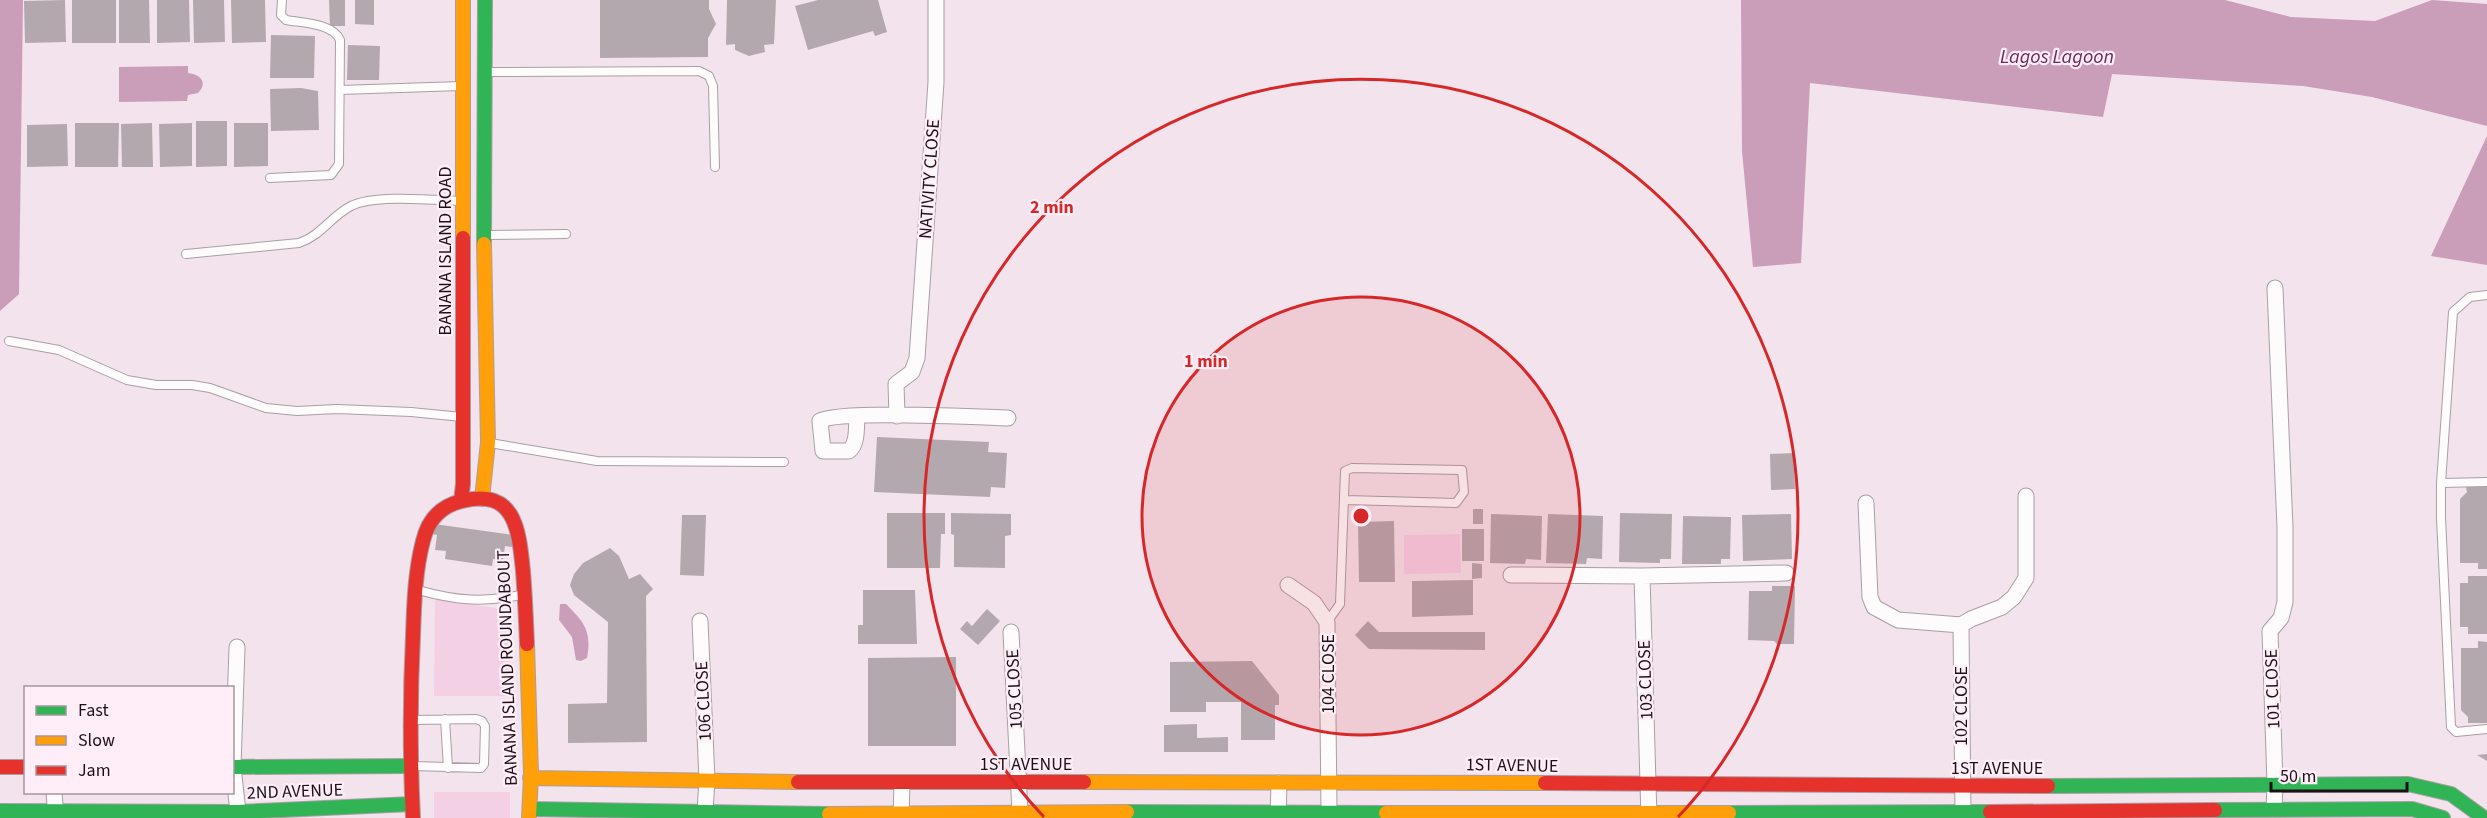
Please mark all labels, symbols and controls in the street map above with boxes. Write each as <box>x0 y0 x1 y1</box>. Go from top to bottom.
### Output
water label: Lagos Lagoon <box>2000 43 2114 71</box>
street label: NATIVITY CLOSE <box>913 118 946 240</box>
street label: BANANA ISLAND ROAD <box>433 167 458 335</box>
text: 2 min <box>1030 195 1074 220</box>
text: 1 min <box>1184 349 1228 374</box>
centre of rings <box>1351 506 1371 526</box>
street label: BANANA ISLAND ROUNDABOUT <box>491 549 524 786</box>
street label: 104 CLOSE <box>1316 634 1341 714</box>
street label: 103 CLOSE <box>1632 640 1659 720</box>
street label: 105 CLOSE <box>1000 648 1029 730</box>
street label: 101 CLOSE <box>2259 649 2286 729</box>
street label: 106 CLOSE <box>689 660 718 742</box>
street label: 102 CLOSE <box>1949 666 1974 746</box>
legend <box>24 686 234 794</box>
text: Fast <box>78 698 109 723</box>
text: Slow <box>78 728 115 753</box>
street label: 1ST AVENUE <box>980 752 1072 777</box>
street label: 1ST AVENUE <box>1466 752 1558 779</box>
scale bar <box>2271 755 2408 793</box>
street label: 1ST AVENUE <box>1951 756 2043 781</box>
text: Jam <box>78 758 111 783</box>
text: 50 m <box>2280 764 2316 789</box>
street label: 2ND AVENUE <box>246 777 344 806</box>

